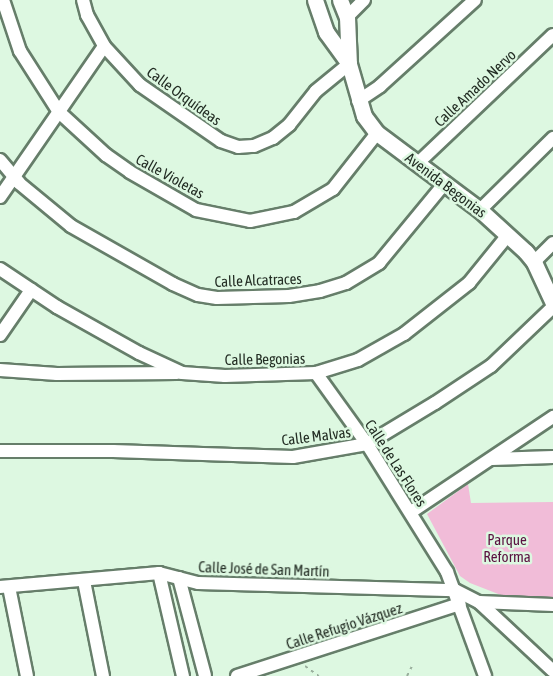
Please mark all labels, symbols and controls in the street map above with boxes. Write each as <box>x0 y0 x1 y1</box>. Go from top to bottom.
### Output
street label: Calle Amado Nervo <box>431 46 519 130</box>
street label: Calle Orquídeas <box>143 63 225 129</box>
street label: Avenida Begonias <box>402 149 490 221</box>
street label: Calle Violetas <box>133 150 207 202</box>
street label: Calle Alcatraces <box>214 269 302 291</box>
street label: Calle Begonias <box>225 349 305 369</box>
street label: Calle de Las Flores <box>361 416 431 510</box>
street label: Calle Malvas <box>280 423 352 449</box>
park label: Parque Reforma <box>483 530 531 565</box>
street label: Calle José de San Martín <box>198 558 330 580</box>
street label: Calle Refugio Vázquez <box>284 599 404 653</box>

